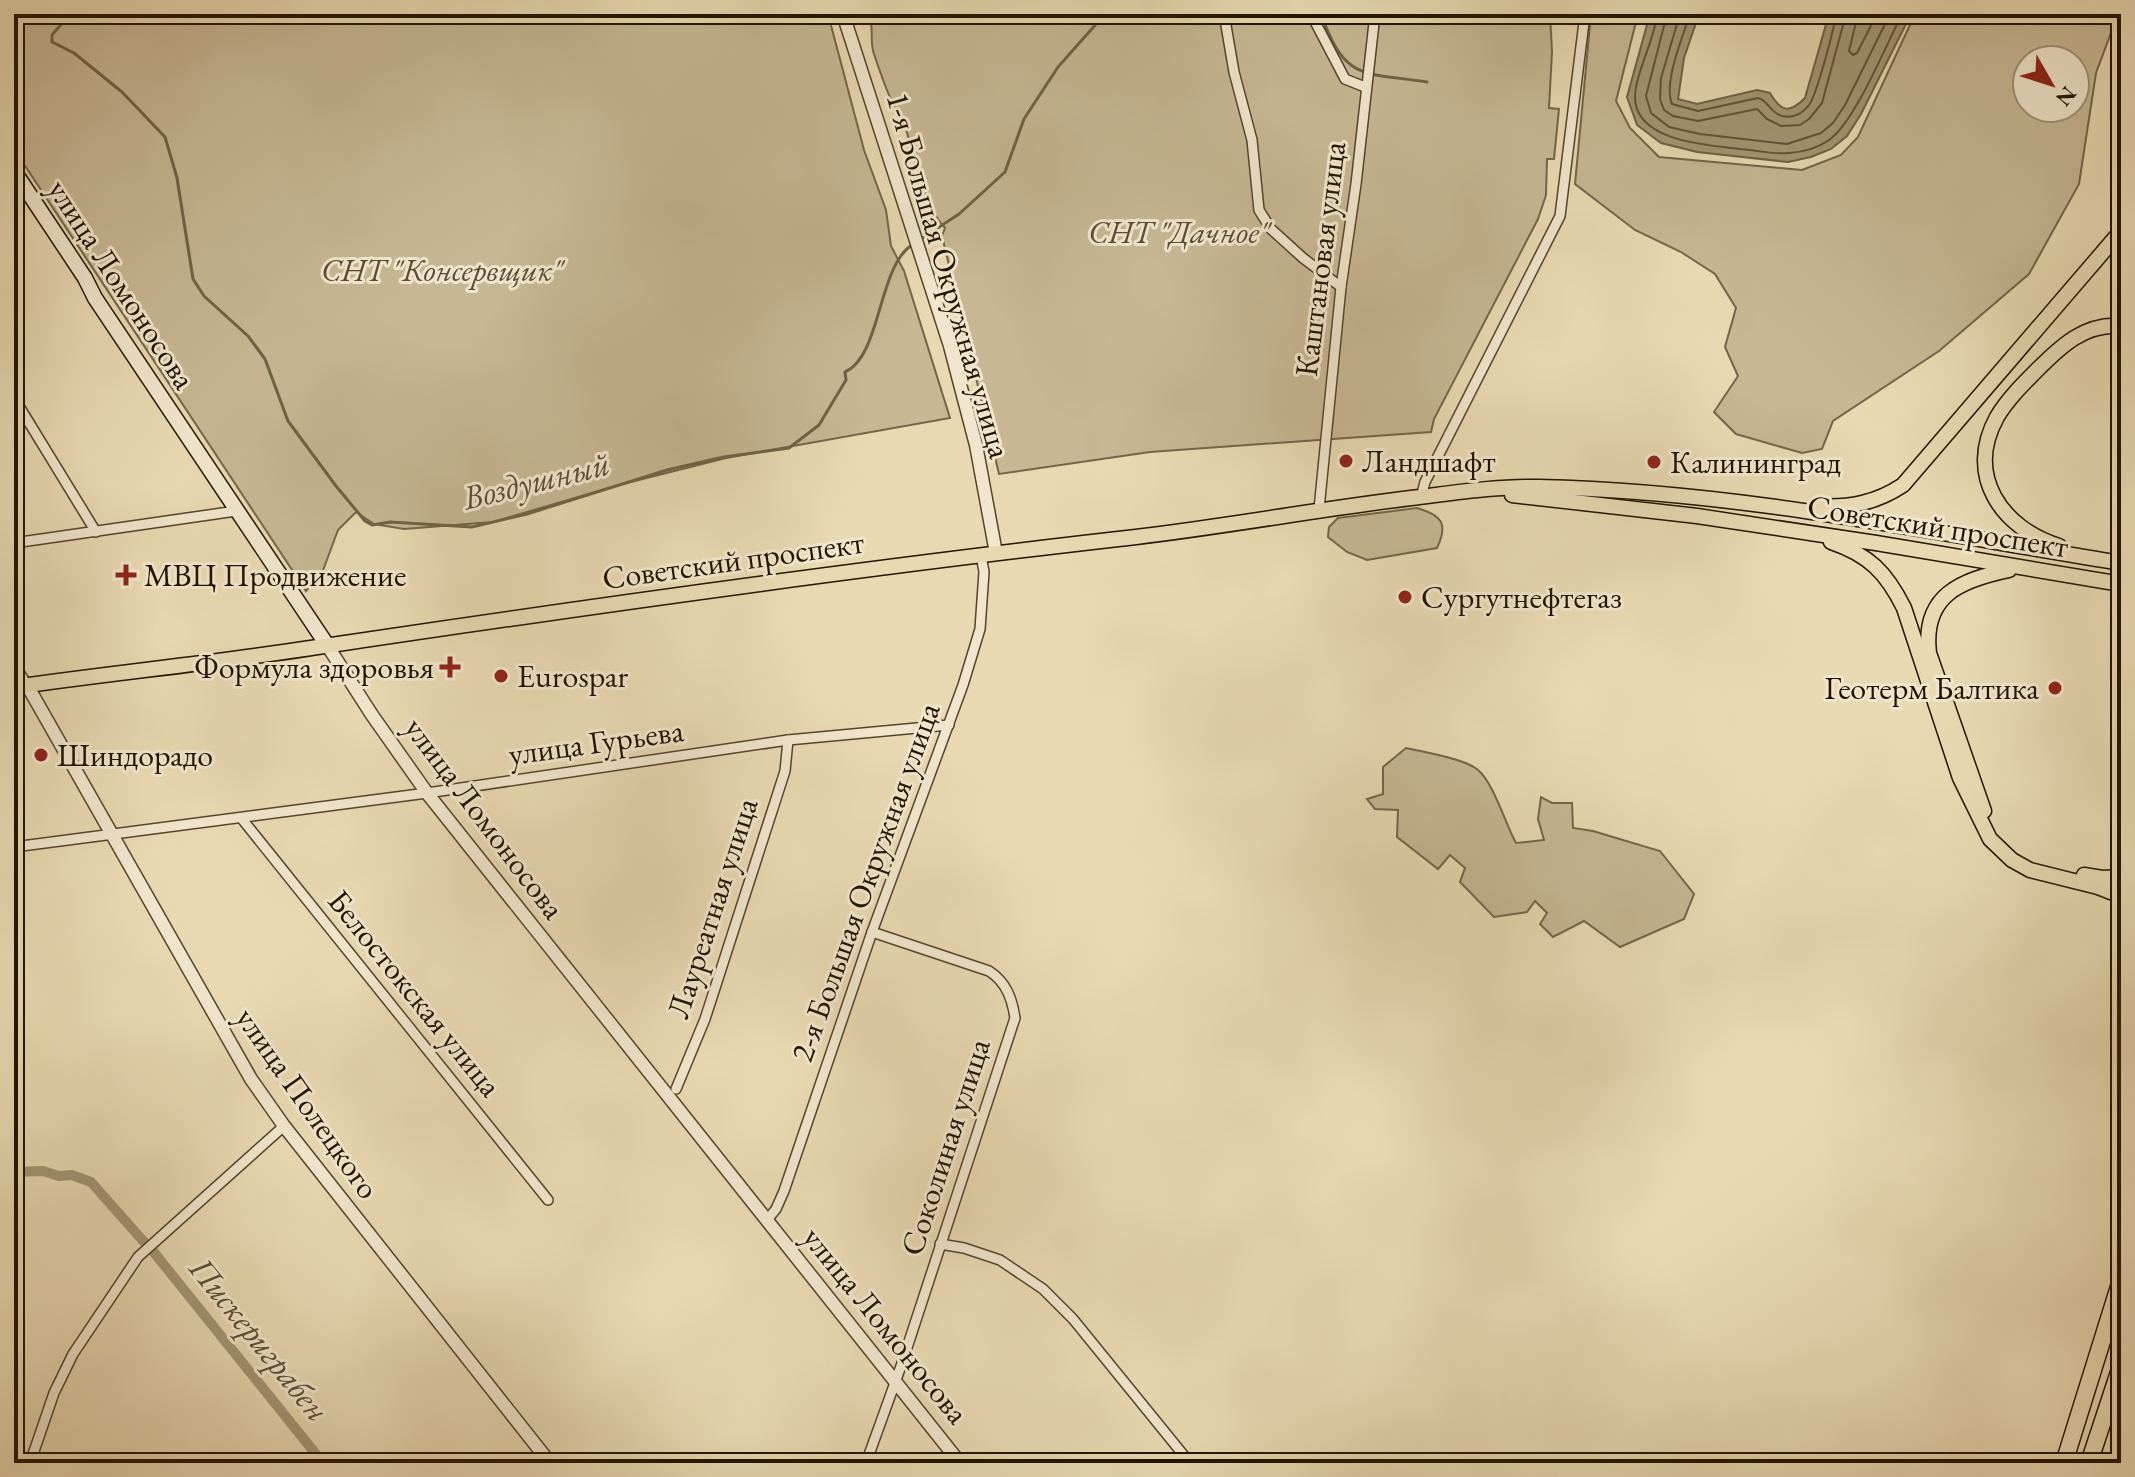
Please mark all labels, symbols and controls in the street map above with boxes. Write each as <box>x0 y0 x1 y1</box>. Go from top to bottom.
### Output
north arrow <box>2011 44 2091 124</box>
text: N <box>2049 80 2083 112</box>
street label: 1-я Большая Окружная улица <box>877 87 1021 463</box>
street label: Каштановая улица <box>1285 139 1355 379</box>
street label: улица Ломоносова <box>38 171 206 397</box>
park label: СНТ "Дачное" <box>1088 211 1273 253</box>
park label: СНТ "Консервщик" <box>321 249 566 291</box>
place label: Ландшафт <box>1362 440 1496 482</box>
water label: Воздушный <box>457 441 614 520</box>
place label: Калининград <box>1670 441 1842 483</box>
marker: Ландшафт <box>1337 452 1355 470</box>
marker: Калининград <box>1645 453 1663 471</box>
street label: Советский проспект <box>1804 485 2072 567</box>
street label: Советский проспект <box>599 521 867 599</box>
place label: МВЦ Продвижение <box>144 554 406 596</box>
marker: МВЦ Продвижение <box>115 564 137 586</box>
place label: Сургутнефтегаз <box>1421 576 1622 618</box>
marker: Сургутнефтегаз <box>1396 588 1414 606</box>
place label: Формула здоровья <box>194 646 434 688</box>
place label: Eurospar <box>517 655 629 697</box>
marker: Формула здоровья <box>441 658 459 676</box>
marker: Eurospar <box>492 667 510 685</box>
place label: Геотерм Балтика <box>1825 667 2039 709</box>
marker: Геотерм Балтика <box>2046 679 2064 697</box>
street label: 2-я Большая Окружная улица <box>780 697 950 1067</box>
street label: улица Ломоносова <box>395 709 575 928</box>
street label: улица Гурьева <box>506 709 687 775</box>
place label: Шиндорадо <box>57 734 213 776</box>
marker: Шиндорадо <box>32 746 50 764</box>
street label: Лауреатная улица <box>657 792 767 1023</box>
street label: Белостокская улица <box>319 881 512 1105</box>
street label: улица Полецкого <box>226 999 390 1207</box>
street label: Соколиная улица <box>890 1033 1000 1261</box>
street label: улица Ломоносова <box>793 1218 979 1433</box>
water label: Пискериграбен <box>179 1247 340 1430</box>

